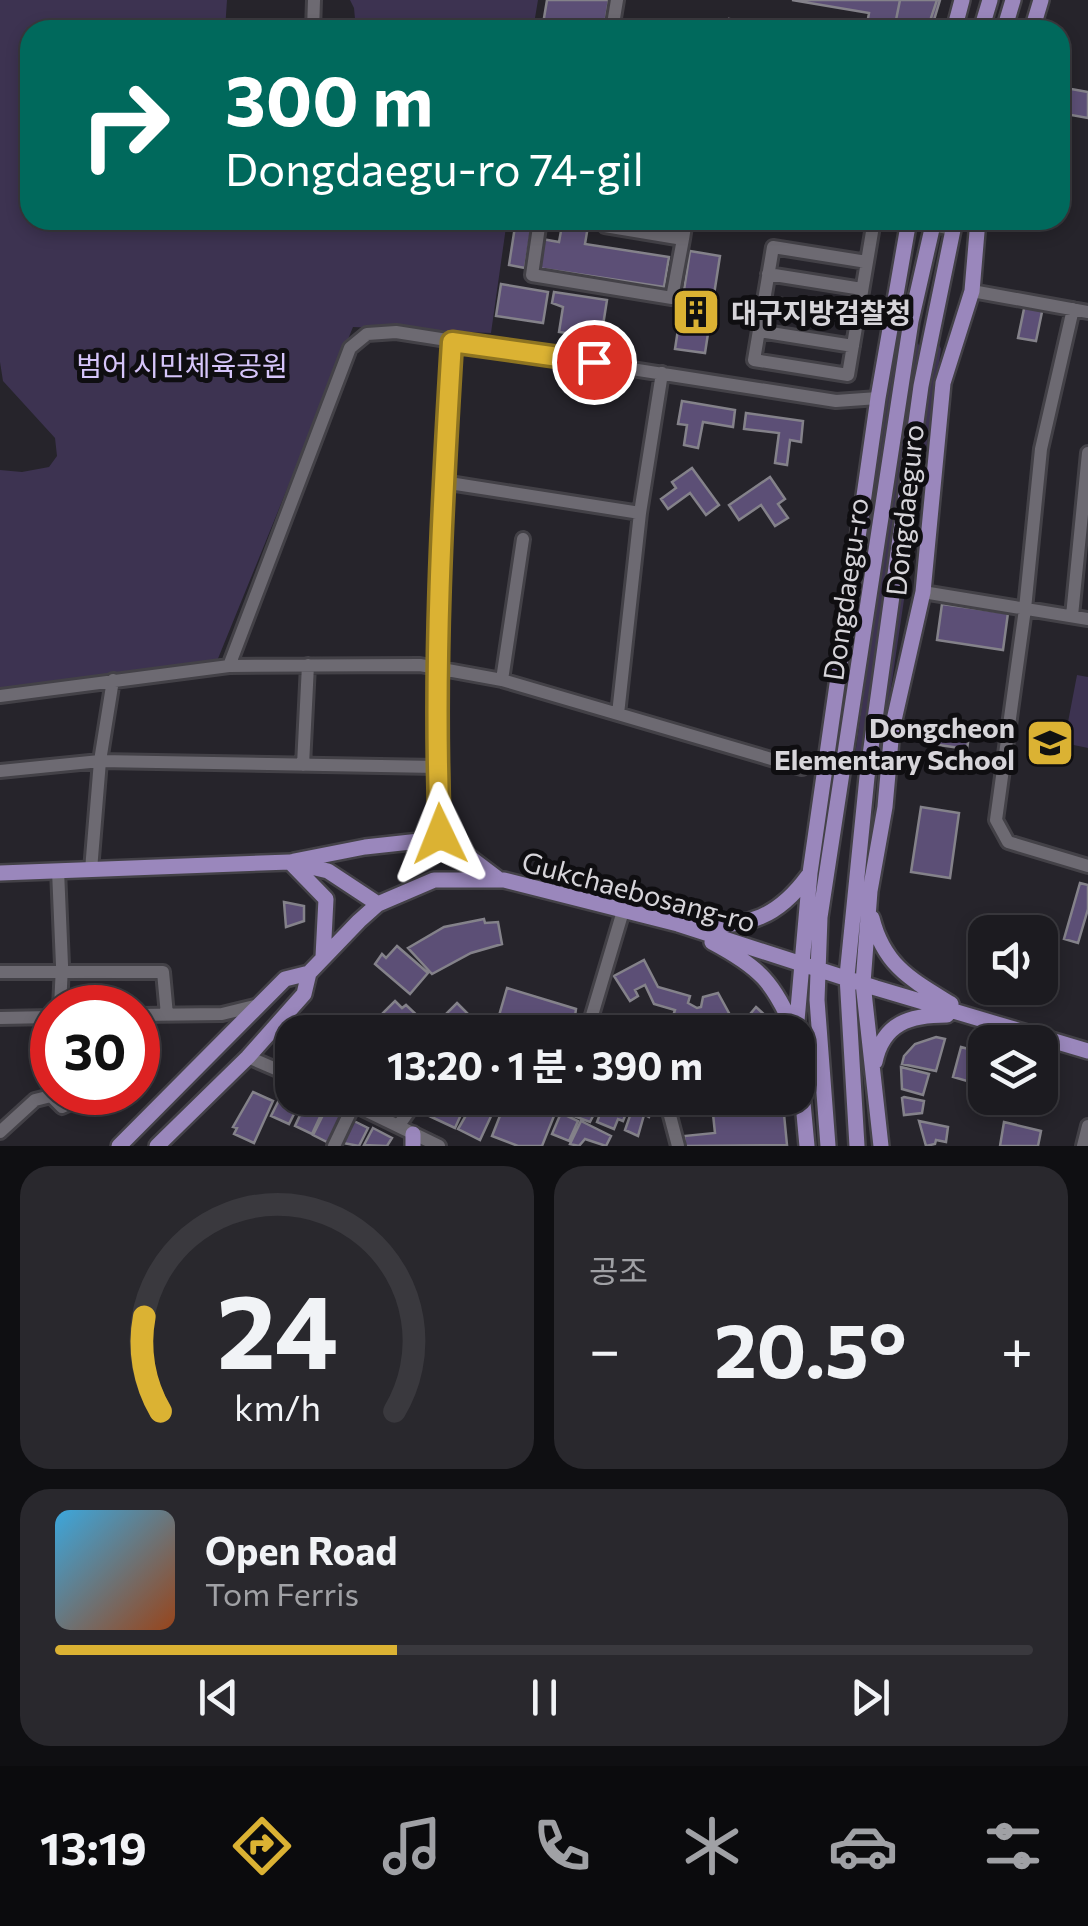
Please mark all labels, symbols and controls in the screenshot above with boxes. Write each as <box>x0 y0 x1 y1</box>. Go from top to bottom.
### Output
text: 300 m <box>225 55 433 140</box>
icon: right <box>60 60 190 190</box>
text: Dongdaegu-ro 74-gil <box>225 140 644 195</box>
building icon: 대구지방검찰청 <box>670 286 722 338</box>
place label: 대구지방검찰청 <box>731 295 911 329</box>
pin <box>552 320 637 405</box>
icon: arrive <box>567 335 622 390</box>
park label: 범어 시민체육공원 <box>76 348 288 382</box>
street label: Dongdaeguro <box>878 423 930 597</box>
street label: Dongdaegu-ro <box>815 496 875 682</box>
place label: Dongcheon Elementary School <box>774 710 1015 776</box>
school or university icon: Dongcheon Elementary School <box>1024 717 1076 769</box>
position arrow <box>388 782 492 886</box>
street label: Gukchaebosang-ro <box>519 843 759 939</box>
map controls <box>968 915 1058 1115</box>
button: sound <box>968 915 1058 1005</box>
speed limit sign: 30 <box>30 985 160 1115</box>
button: layers <box>968 1025 1058 1115</box>
text: 13:20 · 1 분 · 390 m <box>387 1041 703 1088</box>
text: 공조 <box>589 1250 648 1290</box>
text: 24 <box>216 1263 338 1390</box>
text: 20.5° <box>714 1302 907 1393</box>
text: − <box>589 1314 620 1381</box>
text: + <box>1001 1314 1033 1381</box>
text: km/h <box>234 1385 320 1428</box>
text: Open Road <box>205 1526 398 1573</box>
text: Tom Ferris <box>205 1573 359 1613</box>
icon: previous <box>191 1670 246 1725</box>
icon: pause <box>517 1670 572 1725</box>
icon: next <box>843 1670 898 1725</box>
icon: directions <box>227 1811 297 1881</box>
icon: music <box>377 1811 447 1881</box>
icon: phone <box>527 1811 597 1881</box>
icon: climate <box>677 1811 747 1881</box>
icon: car <box>828 1811 898 1881</box>
icon: filters <box>978 1811 1048 1881</box>
text: 13:19 <box>40 1819 147 1874</box>

